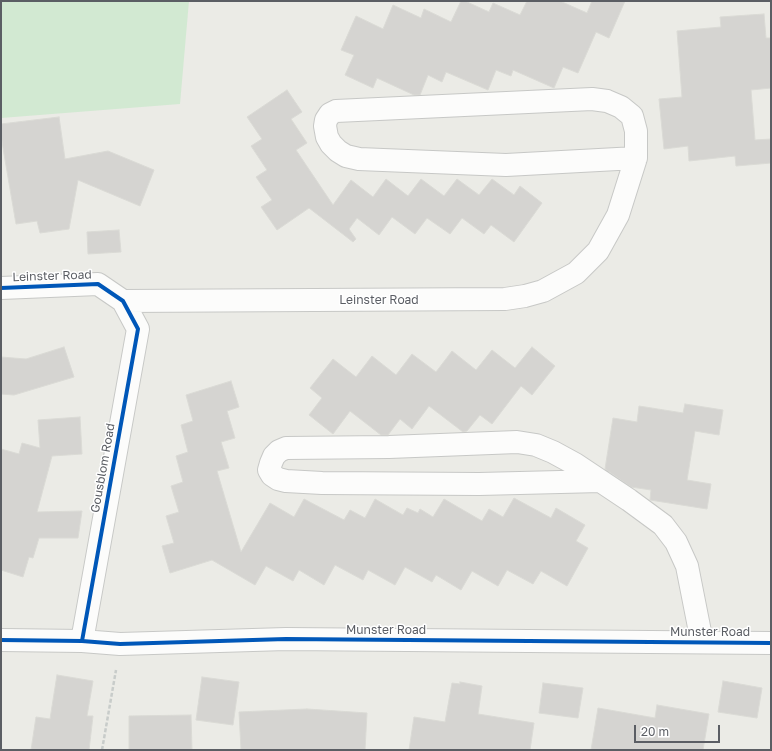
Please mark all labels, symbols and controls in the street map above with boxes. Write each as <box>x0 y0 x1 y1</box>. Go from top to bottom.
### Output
street label: Leinster Road <box>12 267 92 285</box>
street label: Leinster Road <box>339 293 419 307</box>
street label: Gousblom Road <box>88 422 118 514</box>
street label: Munster Road <box>346 623 426 637</box>
street label: Munster Road <box>670 625 750 639</box>
scale bar <box>636 717 722 743</box>
text: 20 m <box>641 724 669 739</box>

